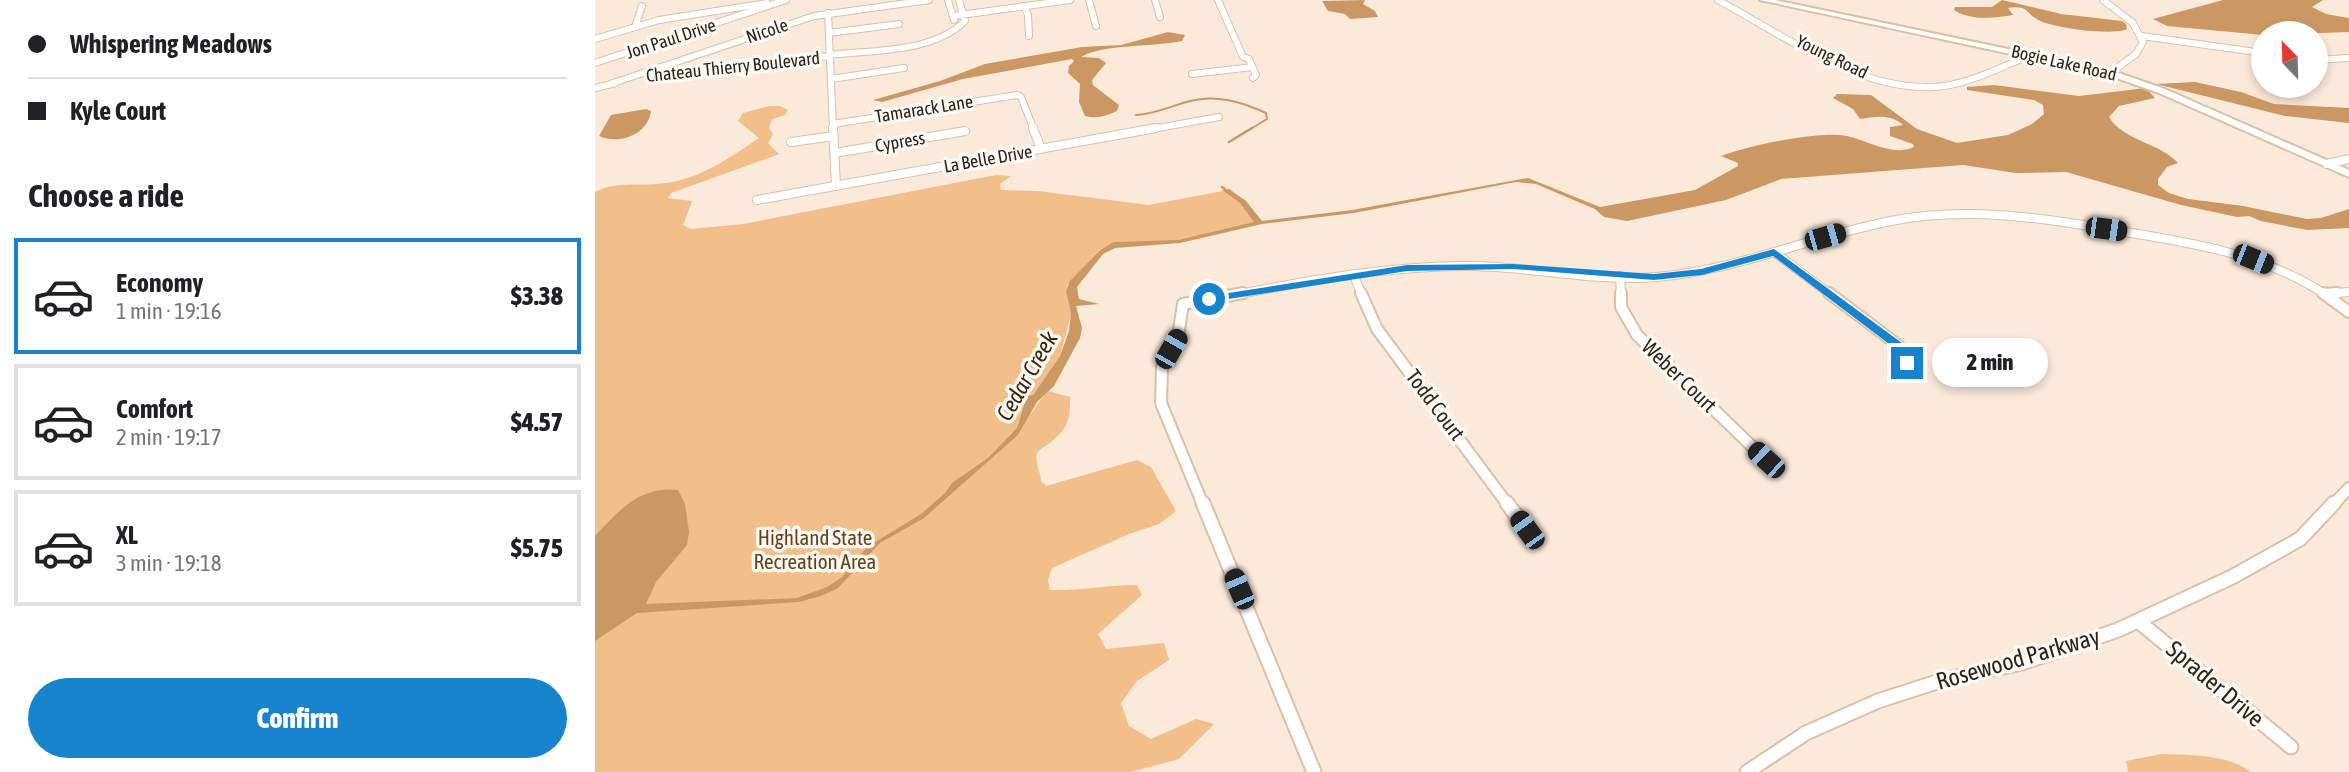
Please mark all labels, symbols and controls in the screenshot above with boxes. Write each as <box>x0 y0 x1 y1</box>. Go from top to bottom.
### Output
street label: Jon Paul Drive <box>623 14 718 63</box>
street label: Nicole <box>743 14 790 47</box>
north arrow <box>2251 21 2327 98</box>
map controls <box>2251 21 2328 98</box>
text: Whispering Meadows <box>70 29 272 59</box>
street label: Young Road <box>1793 30 1872 83</box>
street label: Bogie Lake Road <box>2009 40 2119 85</box>
street label: Chateau Thierry Boulevard <box>645 47 821 86</box>
street label: Tamarack Lane <box>873 90 974 127</box>
text: Kyle Court <box>70 96 166 126</box>
street label: Cypress <box>873 127 926 156</box>
street label: La Belle Drive <box>942 140 1034 177</box>
text: Choose a ride <box>28 177 184 214</box>
car <box>2084 216 2129 242</box>
car <box>1802 221 1849 253</box>
car <box>2230 241 2277 277</box>
icon: car <box>32 265 95 328</box>
text: Economy <box>116 268 203 298</box>
text: $3.38 <box>511 281 563 311</box>
route start <box>1193 283 1225 315</box>
text: 1 min · 19:16 <box>116 298 222 324</box>
water label: Cedar Creek <box>991 326 1063 425</box>
car <box>1152 326 1191 372</box>
street label: Weber Court <box>1637 334 1722 417</box>
callout: 2 min <box>1931 338 2047 388</box>
route end <box>1891 347 1923 379</box>
text: 2 min <box>1967 349 2013 375</box>
street label: Todd Court <box>1402 364 1470 444</box>
icon: car <box>32 391 95 454</box>
text: Comfort <box>116 394 193 424</box>
text: $4.57 <box>511 407 563 437</box>
text: 2 min · 19:17 <box>116 424 222 450</box>
car <box>1744 438 1789 482</box>
car <box>1507 507 1548 553</box>
icon: car <box>32 517 95 580</box>
text: XL <box>116 520 138 550</box>
park label: Highland State Recreation Area <box>754 525 876 573</box>
text: $5.75 <box>511 533 563 563</box>
text: 3 min · 19:18 <box>116 550 222 576</box>
car <box>1222 566 1257 612</box>
street label: Rosewood Parkway <box>1933 622 2103 695</box>
street label: Sprader Drive <box>2161 635 2269 732</box>
button: Confirm <box>28 678 567 758</box>

